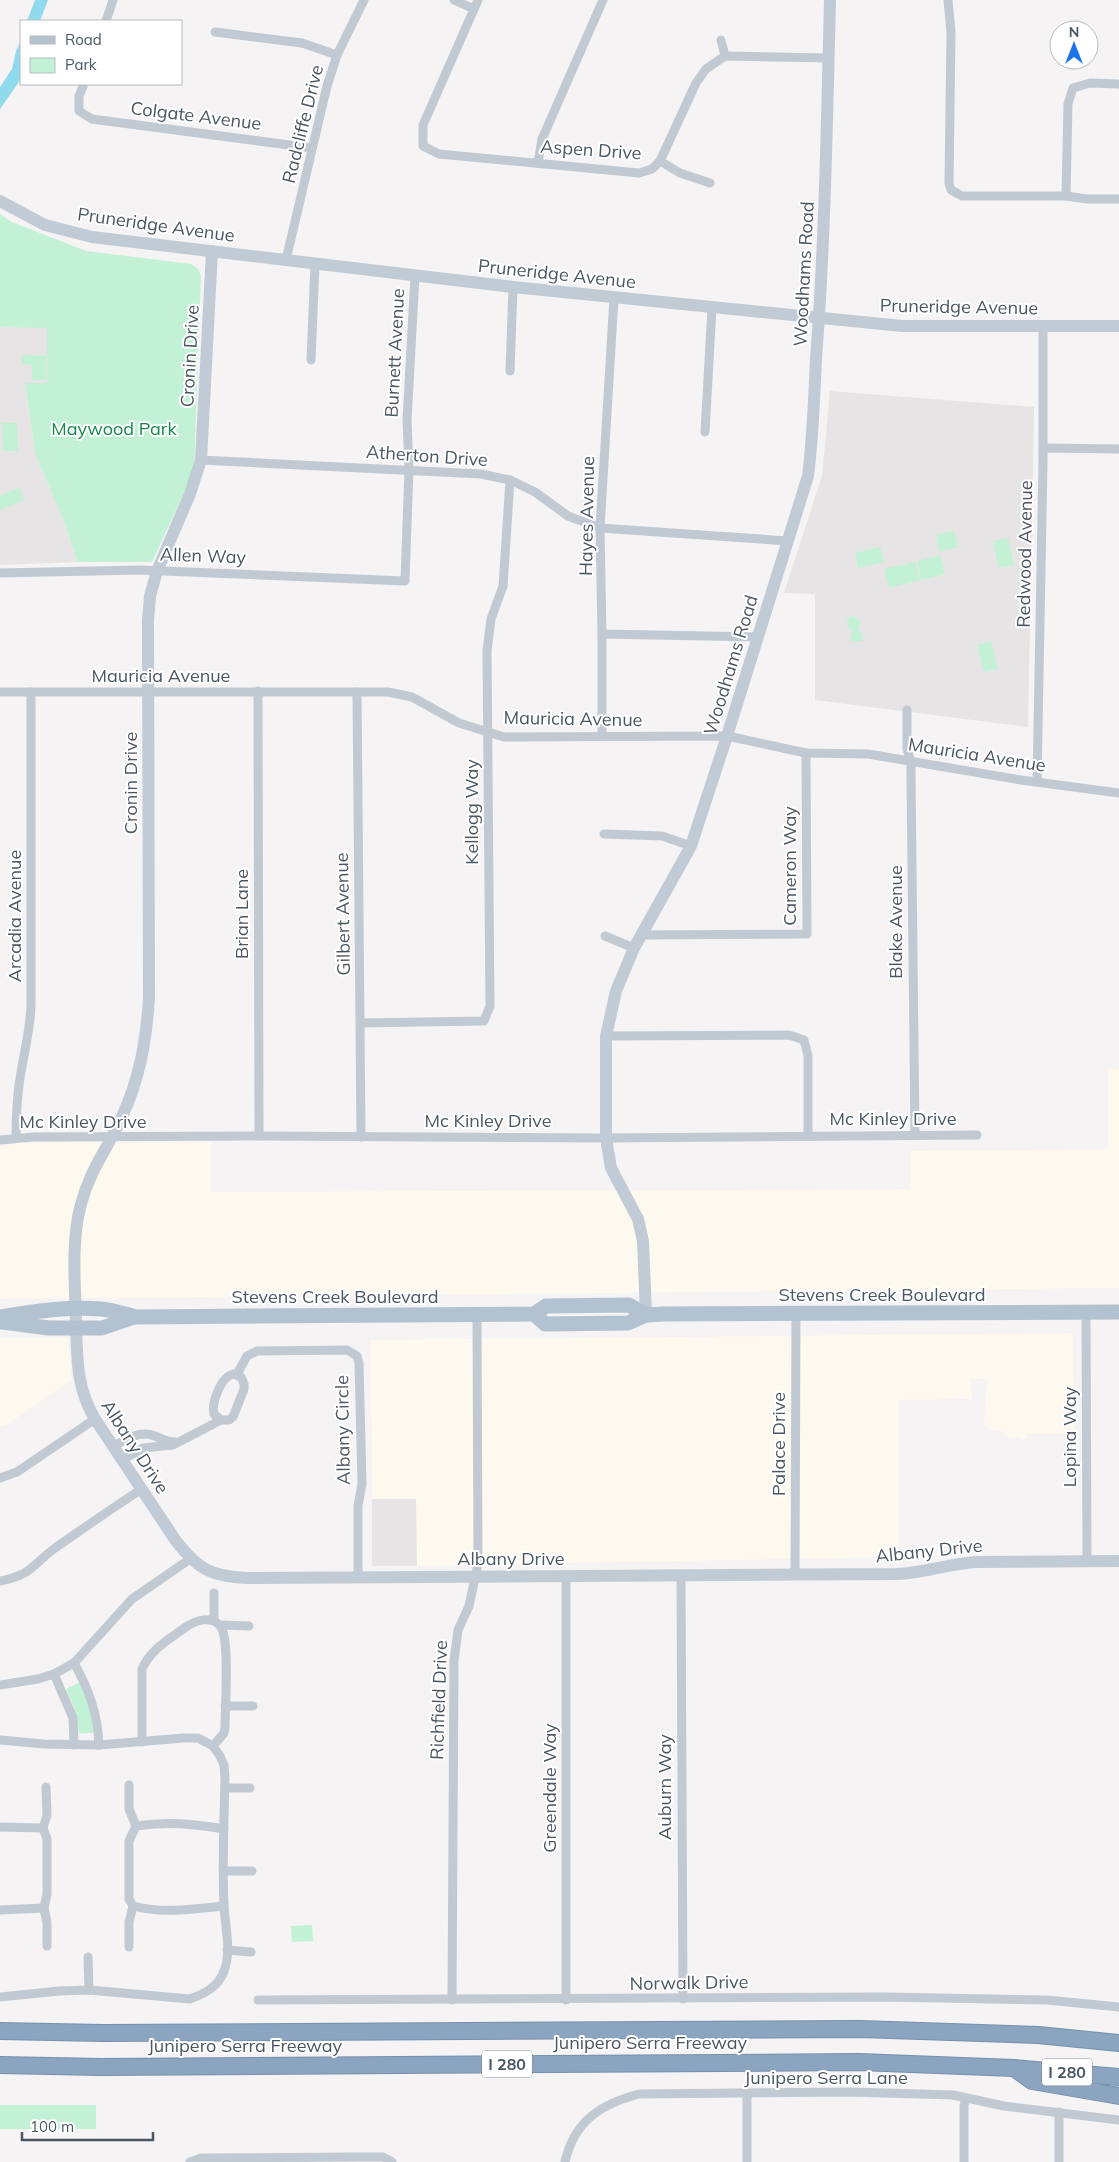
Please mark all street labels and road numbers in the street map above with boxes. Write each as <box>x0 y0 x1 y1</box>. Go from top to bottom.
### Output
street label: Radcliffe Drive <box>277 62 328 185</box>
street label: Colgate Avenue <box>130 96 263 135</box>
street label: Aspen Drive <box>540 134 642 165</box>
street label: Woodhams Road <box>788 201 819 347</box>
street label: Pruneridge Avenue <box>76 202 236 247</box>
street label: Pruneridge Avenue <box>477 254 637 293</box>
street label: Burnett Avenue <box>380 288 409 418</box>
street label: Pruneridge Avenue <box>880 294 1038 319</box>
street label: Cronin Drive <box>175 304 204 408</box>
street label: Atherton Drive <box>365 440 489 471</box>
street label: Hayes Avenue <box>574 456 599 576</box>
street label: Redwood Avenue <box>1012 480 1037 628</box>
street label: Allen Way <box>160 543 247 569</box>
street label: Woodhams Road <box>698 592 763 738</box>
street label: Mauricia Avenue <box>92 664 230 687</box>
street label: Mauricia Avenue <box>503 706 643 731</box>
street label: Cronin Drive <box>119 732 142 834</box>
street label: Mauricia Avenue <box>907 732 1047 777</box>
street label: Kellogg Way <box>460 759 483 865</box>
street label: Cameron Way <box>778 806 801 926</box>
street label: Arcadia Avenue <box>3 850 26 982</box>
street label: Gilbert Avenue <box>330 852 355 976</box>
street label: Blake Avenue <box>884 865 907 979</box>
street label: Brian Lane <box>230 869 253 959</box>
street label: Mc Kinley Drive <box>830 1107 957 1130</box>
street label: Mc Kinley Drive <box>425 1109 552 1132</box>
street label: Mc Kinley Drive <box>20 1110 147 1133</box>
street label: Stevens Creek Boulevard <box>778 1283 986 1306</box>
street label: Stevens Creek Boulevard <box>231 1285 439 1308</box>
street label: Albany Circle <box>330 1375 355 1485</box>
street label: Lopina Way <box>1058 1386 1081 1487</box>
street label: Palace Drive <box>767 1392 790 1496</box>
street label: Albany Drive <box>97 1395 174 1498</box>
street label: Albany Drive <box>874 1533 984 1568</box>
street label: Albany Drive <box>457 1547 565 1570</box>
street label: Richfield Drive <box>425 1640 452 1760</box>
street label: Greendale Way <box>538 1723 561 1853</box>
street label: Auburn Way <box>653 1734 676 1840</box>
street label: Norwalk Drive <box>629 1970 749 1995</box>
street label: Junipero Serra Freeway <box>553 2031 748 2054</box>
street label: Junipero Serra Freeway <box>148 2034 343 2057</box>
road number: I 280 <box>482 2050 532 2078</box>
road number: I 280 <box>1042 2058 1092 2086</box>
street label: Junipero Serra Lane <box>744 2066 908 2089</box>

